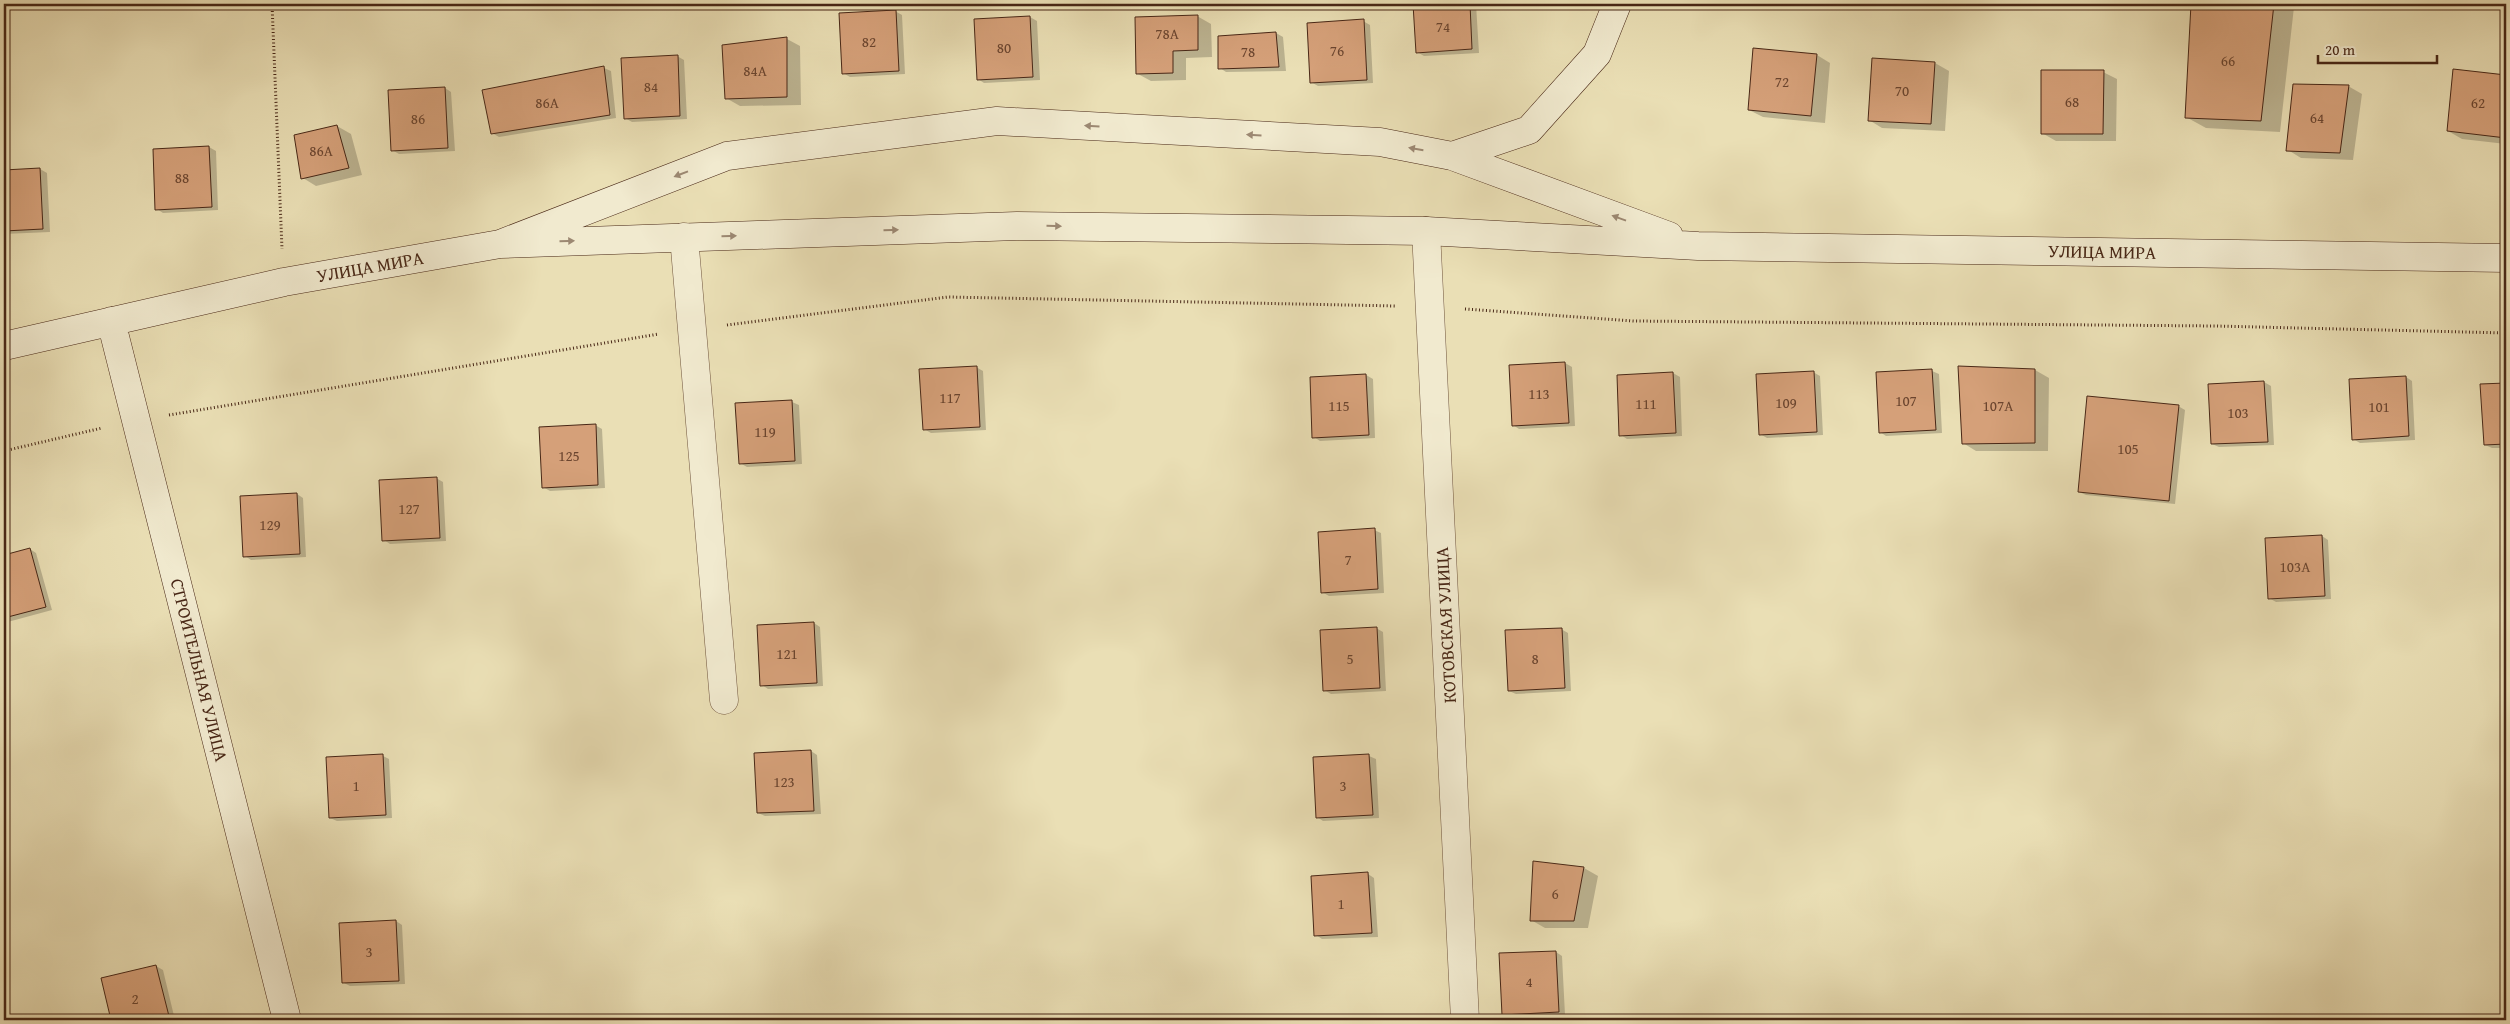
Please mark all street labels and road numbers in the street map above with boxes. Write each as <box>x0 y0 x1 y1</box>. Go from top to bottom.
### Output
street label: УЛИЦА МИРА <box>2048 237 2156 266</box>
street label: УЛИЦА МИРА <box>314 244 425 289</box>
street label: КОТОВСКАЯ УЛИЦА <box>1428 546 1463 704</box>
street label: СТРОИТЕЛЬНАЯ УЛИЦА <box>164 576 235 764</box>

